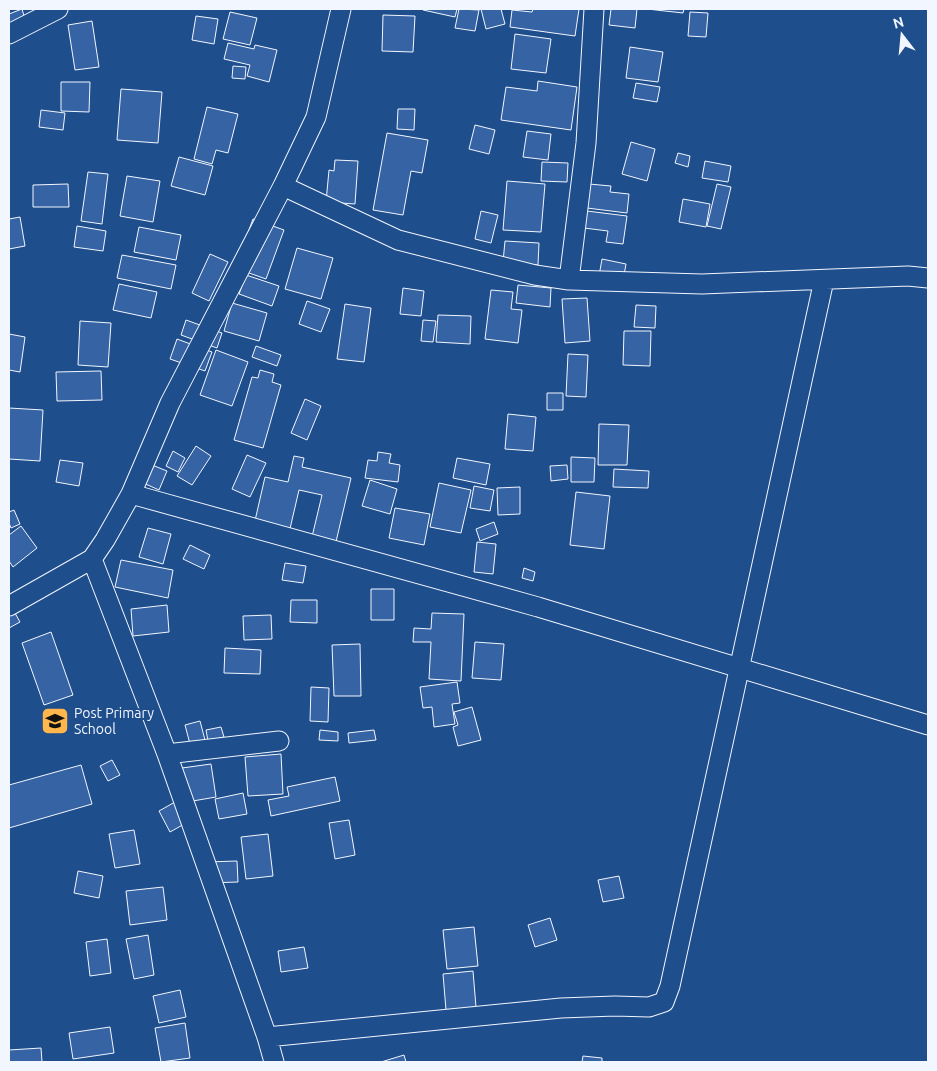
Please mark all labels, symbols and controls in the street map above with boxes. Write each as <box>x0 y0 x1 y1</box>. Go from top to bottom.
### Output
north arrow <box>877 10 927 60</box>
text: N <box>891 13 906 32</box>
place label: Post Primary School <box>74 705 154 737</box>
school or university icon: Post Primary School <box>40 706 70 736</box>

